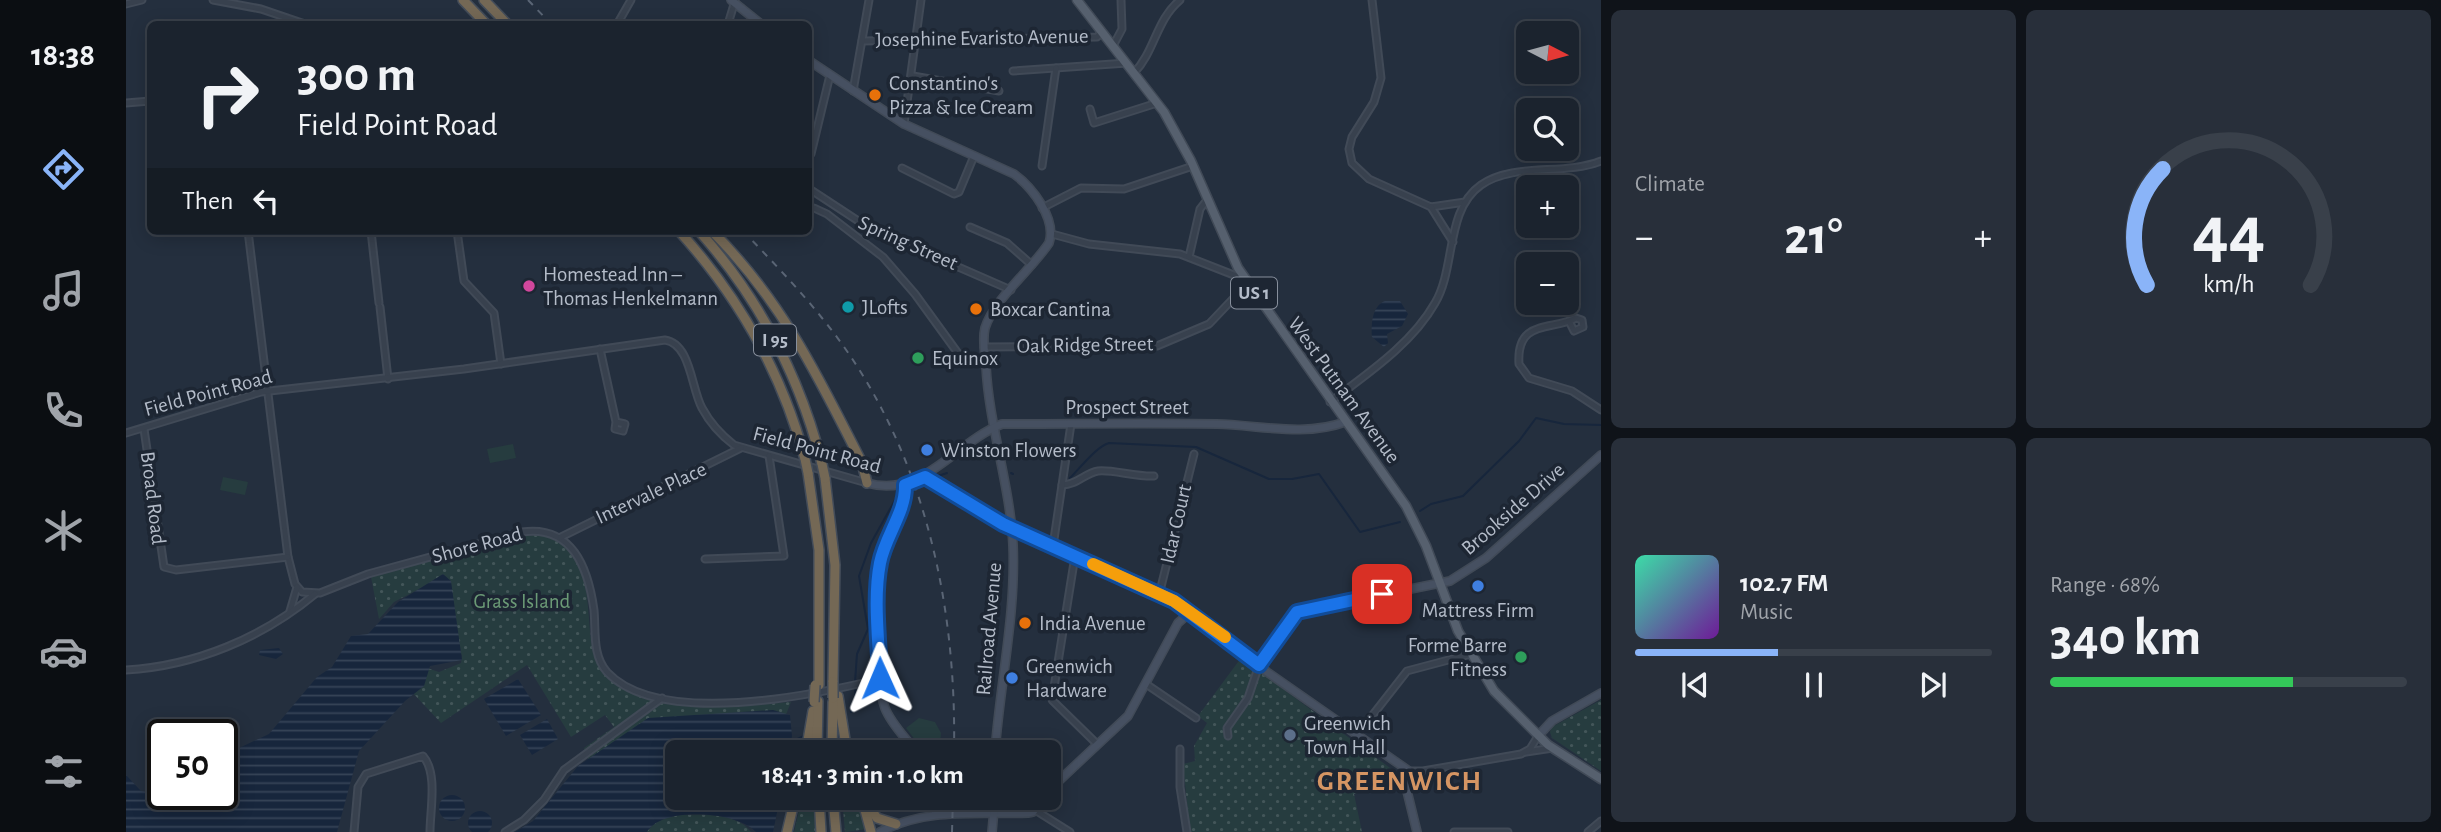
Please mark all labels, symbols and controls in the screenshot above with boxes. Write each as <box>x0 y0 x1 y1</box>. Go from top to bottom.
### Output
north arrow <box>1516 21 1578 84</box>
map controls <box>1516 21 1579 315</box>
street label: Josephine Evaristo Avenue <box>875 26 1089 50</box>
text: 18:38 <box>31 39 95 71</box>
icon: right <box>182 49 273 140</box>
text: 300 m <box>297 51 416 100</box>
place label: Constantino's Pizza & Ice Cream <box>889 73 1033 118</box>
marker: Constantino's Pizza & Ice Cream <box>867 87 883 103</box>
button: search <box>1516 98 1579 161</box>
text: Field Point Road <box>297 109 498 141</box>
icon: directions <box>39 145 88 194</box>
text: Climate <box>1635 173 1705 196</box>
button: + <box>1516 175 1579 238</box>
icon: left <box>247 182 285 220</box>
text: Then <box>182 188 233 214</box>
text: 44 <box>2192 197 2265 270</box>
text: 21° <box>1784 211 1843 263</box>
street label: Spring Street <box>855 212 961 274</box>
text: − <box>1635 219 1653 257</box>
text: + <box>1974 219 1992 257</box>
button: − <box>1516 252 1579 315</box>
place label: Homestead Inn – Thomas Henkelmann <box>543 264 718 309</box>
icon: music <box>39 266 88 315</box>
text: km/h <box>2203 272 2254 297</box>
marker: Homestead Inn – Thomas Henkelmann <box>521 278 537 294</box>
road number: US 1 <box>1231 278 1277 308</box>
place label: JLofts <box>862 297 908 318</box>
marker: JLofts <box>840 299 856 315</box>
place label: Boxcar Cantina <box>990 299 1111 320</box>
marker: Boxcar Cantina <box>968 301 984 317</box>
street label: West Putnam Avenue <box>1284 313 1404 467</box>
road number: I 95 <box>754 324 796 356</box>
street label: Oak Ridge Street <box>1017 333 1154 357</box>
place label: Equinox <box>932 348 998 369</box>
marker: Equinox <box>910 350 926 366</box>
street label: Field Point Road <box>142 366 274 420</box>
icon: phone <box>39 386 88 435</box>
street label: Prospect Street <box>1065 397 1189 418</box>
street label: Field Point Road <box>751 423 883 477</box>
place label: Winston Flowers <box>941 440 1077 461</box>
marker: Winston Flowers <box>919 442 935 458</box>
street label: Broad Road <box>137 450 169 546</box>
street label: Intervale Place <box>592 458 710 528</box>
street label: Brookside Drive <box>1458 459 1568 559</box>
street label: Idar Court <box>1157 482 1195 566</box>
icon: climate <box>39 506 88 555</box>
street label: Shore Road <box>430 523 524 567</box>
street label: Railroad Avenue <box>973 562 1005 696</box>
pin <box>1352 564 1412 624</box>
text: 102.7 FM <box>1740 570 1829 596</box>
text: Range · 68% <box>2050 574 2160 597</box>
icon: arrive <box>1363 575 1401 613</box>
marker: Mattress Firm <box>1470 578 1486 594</box>
park label: Grass Island <box>474 591 571 612</box>
place label: Mattress Firm <box>1422 600 1534 621</box>
text: Music <box>1740 601 1792 624</box>
text: 340 km <box>2050 612 2201 664</box>
place label: India Avenue <box>1039 613 1146 634</box>
marker: India Avenue <box>1017 615 1033 631</box>
icon: car <box>39 627 88 676</box>
place label: Forme Barre Fitness <box>1408 635 1507 680</box>
position arrow <box>843 641 917 715</box>
marker: Forme Barre Fitness <box>1513 649 1529 665</box>
place label: Greenwich Hardware <box>1026 656 1113 701</box>
icon: previous <box>1676 666 1714 704</box>
icon: pause <box>1795 666 1833 704</box>
icon: next <box>1914 666 1952 704</box>
marker: Greenwich Hardware <box>1004 670 1020 686</box>
place label: Greenwich Town Hall <box>1304 713 1391 758</box>
speed limit sign: 50 <box>147 719 238 810</box>
marker: Greenwich Town Hall <box>1282 727 1298 743</box>
icon: filters <box>39 747 88 796</box>
text: 18:41 · 3 min · 1.0 km <box>762 762 964 788</box>
district label: GREENWICH <box>1317 768 1483 796</box>

